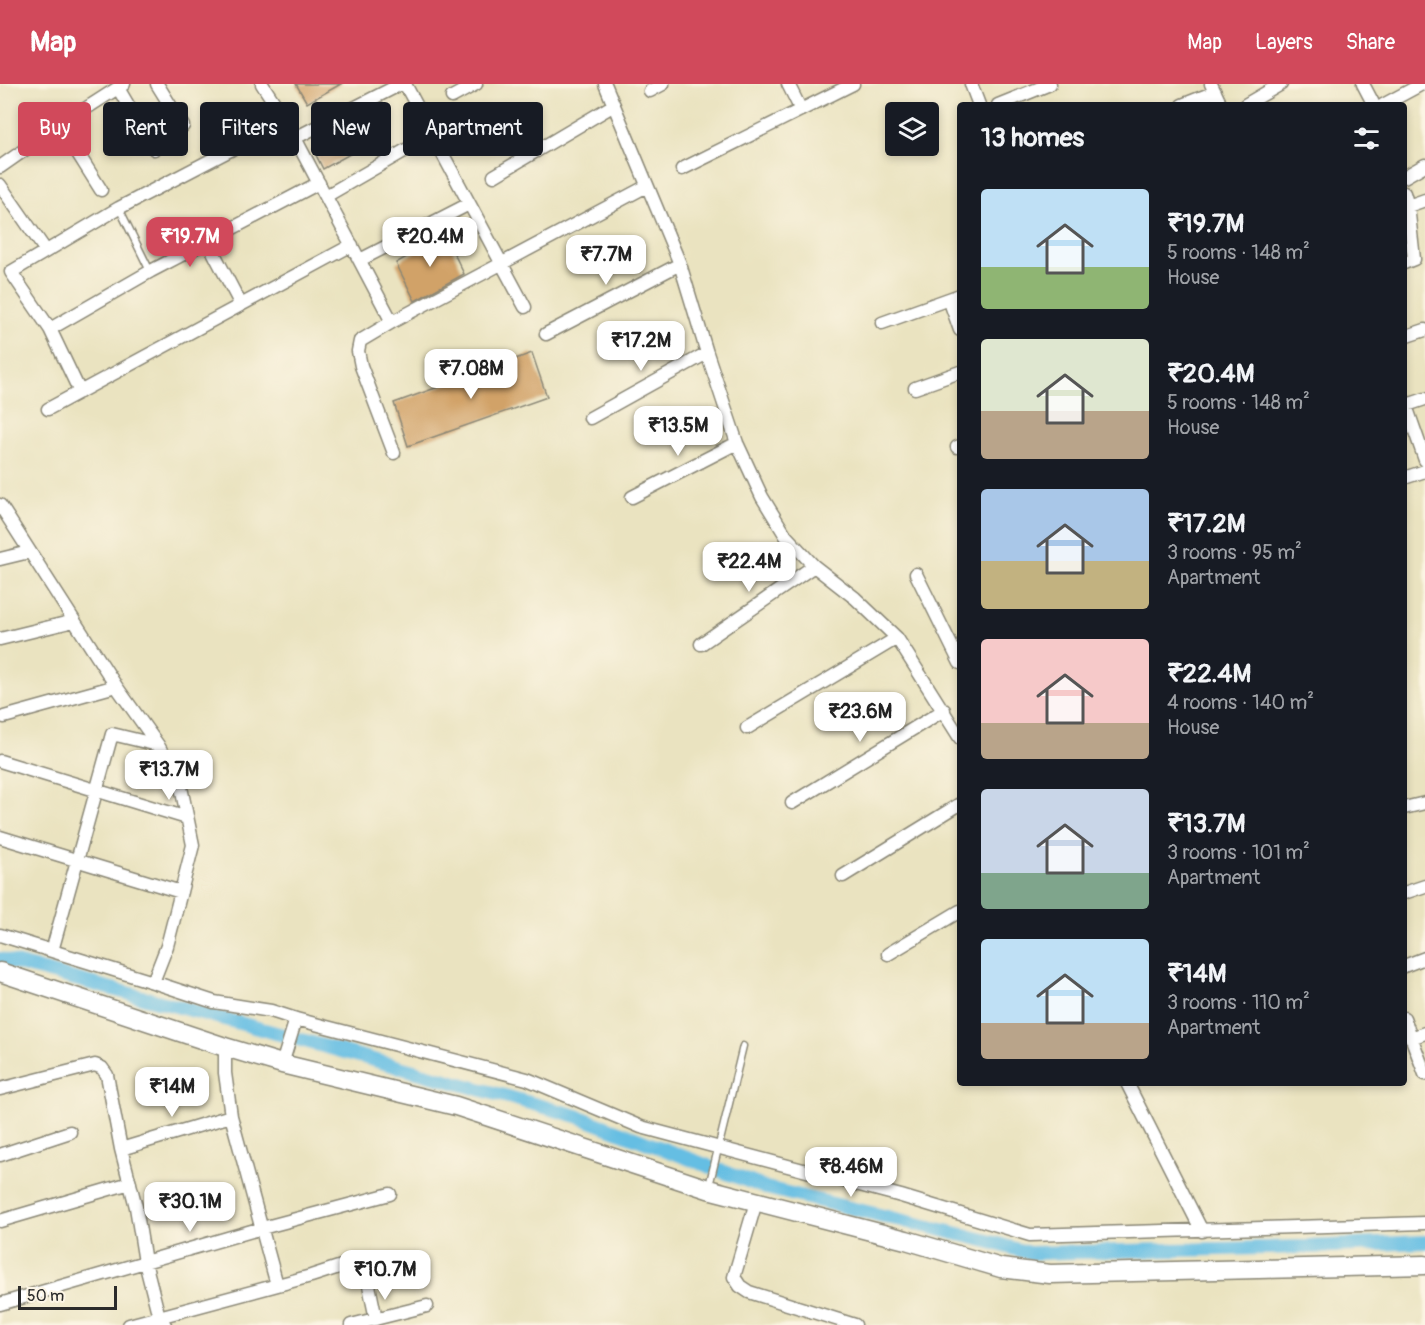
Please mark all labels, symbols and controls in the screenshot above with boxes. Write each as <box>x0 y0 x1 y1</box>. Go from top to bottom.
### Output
text: Map <box>30 25 76 60</box>
text: Map <box>1187 29 1222 56</box>
text: Layers <box>1255 29 1313 56</box>
text: Share <box>1346 29 1395 56</box>
chip: Buy <box>18 102 91 156</box>
chip: Rent <box>103 102 188 156</box>
chip: Filters <box>200 102 299 156</box>
chip: New <box>311 102 391 156</box>
chip: Apartment <box>403 102 543 156</box>
map controls <box>885 102 939 156</box>
button: layers <box>885 102 939 156</box>
text: 13 homes <box>981 122 1084 154</box>
icon: filters <box>1350 122 1383 155</box>
text: ₹19.7M <box>1167 208 1244 240</box>
icon: home <box>1029 213 1101 285</box>
pin: ₹19.7M <box>141 217 239 268</box>
pin: ₹20.4M <box>381 217 479 268</box>
text: ₹19.7M <box>160 224 220 249</box>
text: ₹20.4M <box>396 224 464 249</box>
pin: ₹7.7M <box>564 235 648 286</box>
text: 5 rooms · 148 m² <box>1167 240 1310 265</box>
text: ₹7.7M <box>580 242 632 267</box>
text: House <box>1167 265 1219 290</box>
pin: ₹17.2M <box>592 321 690 372</box>
text: ₹17.2M <box>611 328 671 353</box>
pin: ₹7.08M <box>422 349 520 400</box>
text: ₹7.08M <box>438 356 504 381</box>
text: ₹20.4M <box>1167 358 1254 390</box>
icon: home <box>1029 363 1101 435</box>
text: 5 rooms · 148 m² <box>1167 390 1310 415</box>
pin: ₹13.5M <box>629 406 727 457</box>
text: ₹13.5M <box>648 413 708 438</box>
text: House <box>1167 415 1219 440</box>
text: ₹17.2M <box>1167 508 1245 540</box>
icon: home <box>1029 513 1101 585</box>
text: 3 rooms · 95 m² <box>1167 540 1302 565</box>
pin: ₹22.4M <box>700 542 798 593</box>
text: ₹22.4M <box>717 549 781 574</box>
text: Apartment <box>1167 565 1260 590</box>
text: ₹22.4M <box>1167 658 1251 690</box>
icon: home <box>1029 663 1101 735</box>
text: 4 rooms · 140 m² <box>1167 690 1314 715</box>
pin: ₹23.6M <box>811 692 909 743</box>
text: ₹23.6M <box>828 699 892 724</box>
text: House <box>1167 715 1219 740</box>
pin: ₹13.7M <box>120 750 218 801</box>
text: ₹13.7M <box>139 757 199 782</box>
text: ₹13.7M <box>1167 808 1245 840</box>
icon: home <box>1029 813 1101 885</box>
text: 3 rooms · 101 m² <box>1167 840 1310 865</box>
text: Apartment <box>1167 865 1260 890</box>
text: ₹14M <box>1167 958 1227 990</box>
icon: home <box>1029 963 1101 1035</box>
text: 3 rooms · 110 m² <box>1167 990 1310 1015</box>
text: Apartment <box>1167 1015 1260 1040</box>
pin: ₹14M <box>136 1067 208 1118</box>
text: ₹14M <box>149 1074 195 1099</box>
pin: ₹8.46M <box>802 1147 900 1198</box>
text: ₹8.46M <box>819 1154 883 1179</box>
pin: ₹30.1M <box>141 1182 239 1233</box>
text: ₹30.1M <box>158 1189 222 1214</box>
pin: ₹10.7M <box>336 1250 434 1301</box>
text: ₹10.7M <box>354 1257 416 1282</box>
scale bar <box>18 1283 117 1310</box>
text: 50 m <box>27 1286 64 1306</box>

